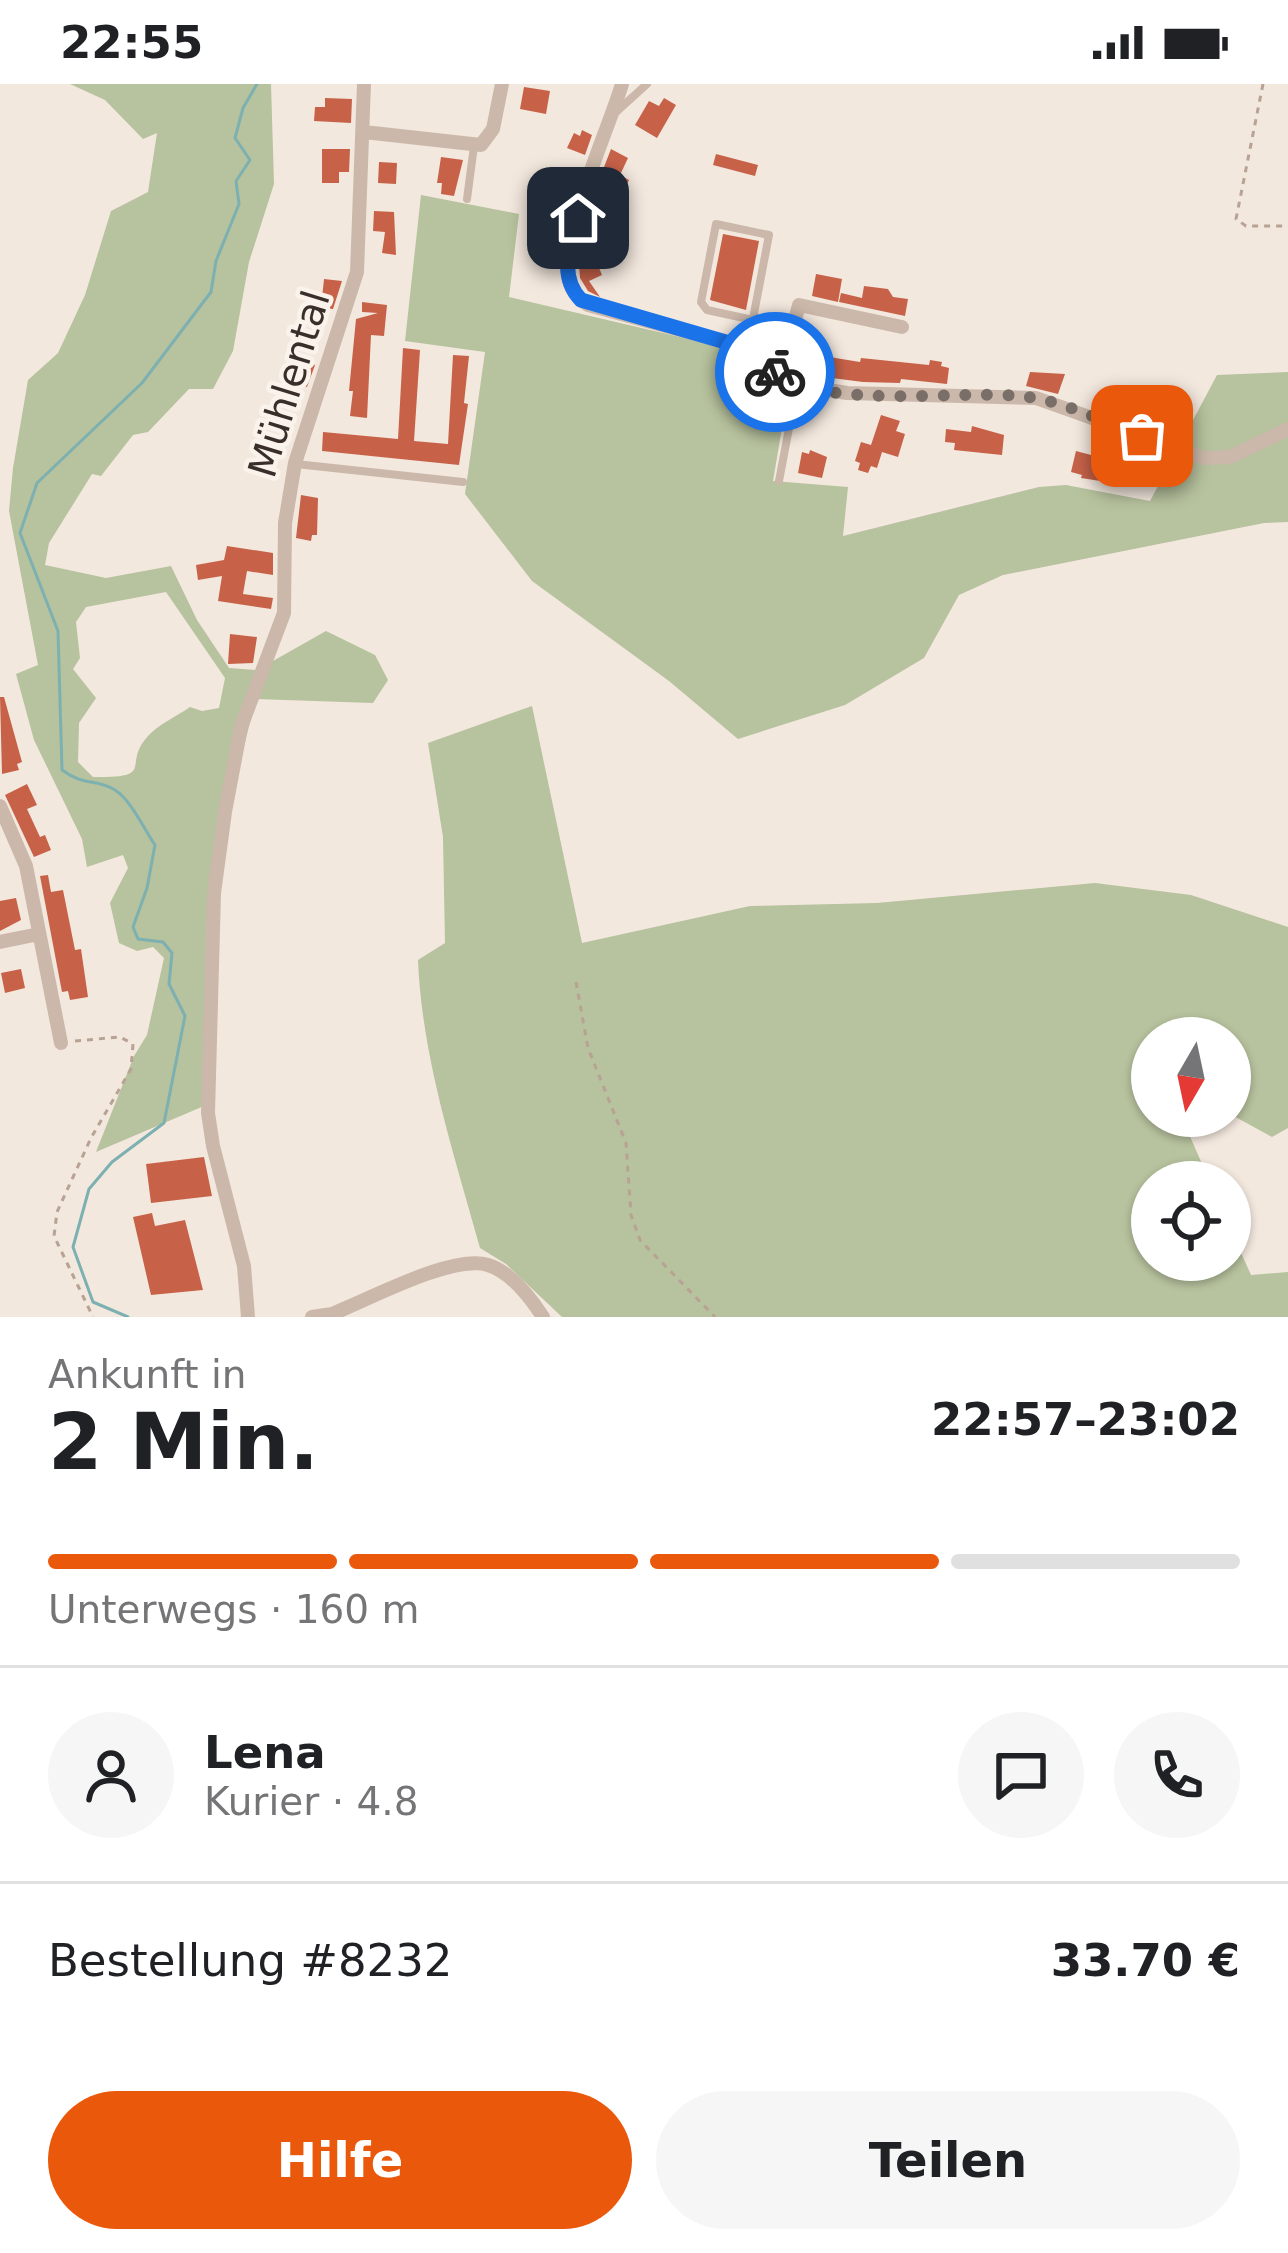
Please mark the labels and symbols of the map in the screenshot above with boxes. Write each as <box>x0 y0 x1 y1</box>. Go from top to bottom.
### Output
pin <box>527 167 629 269</box>
street label: Mühlental <box>239 285 339 483</box>
courier <box>715 312 835 432</box>
pin <box>1091 385 1193 487</box>
north arrow <box>1131 1017 1251 1137</box>

